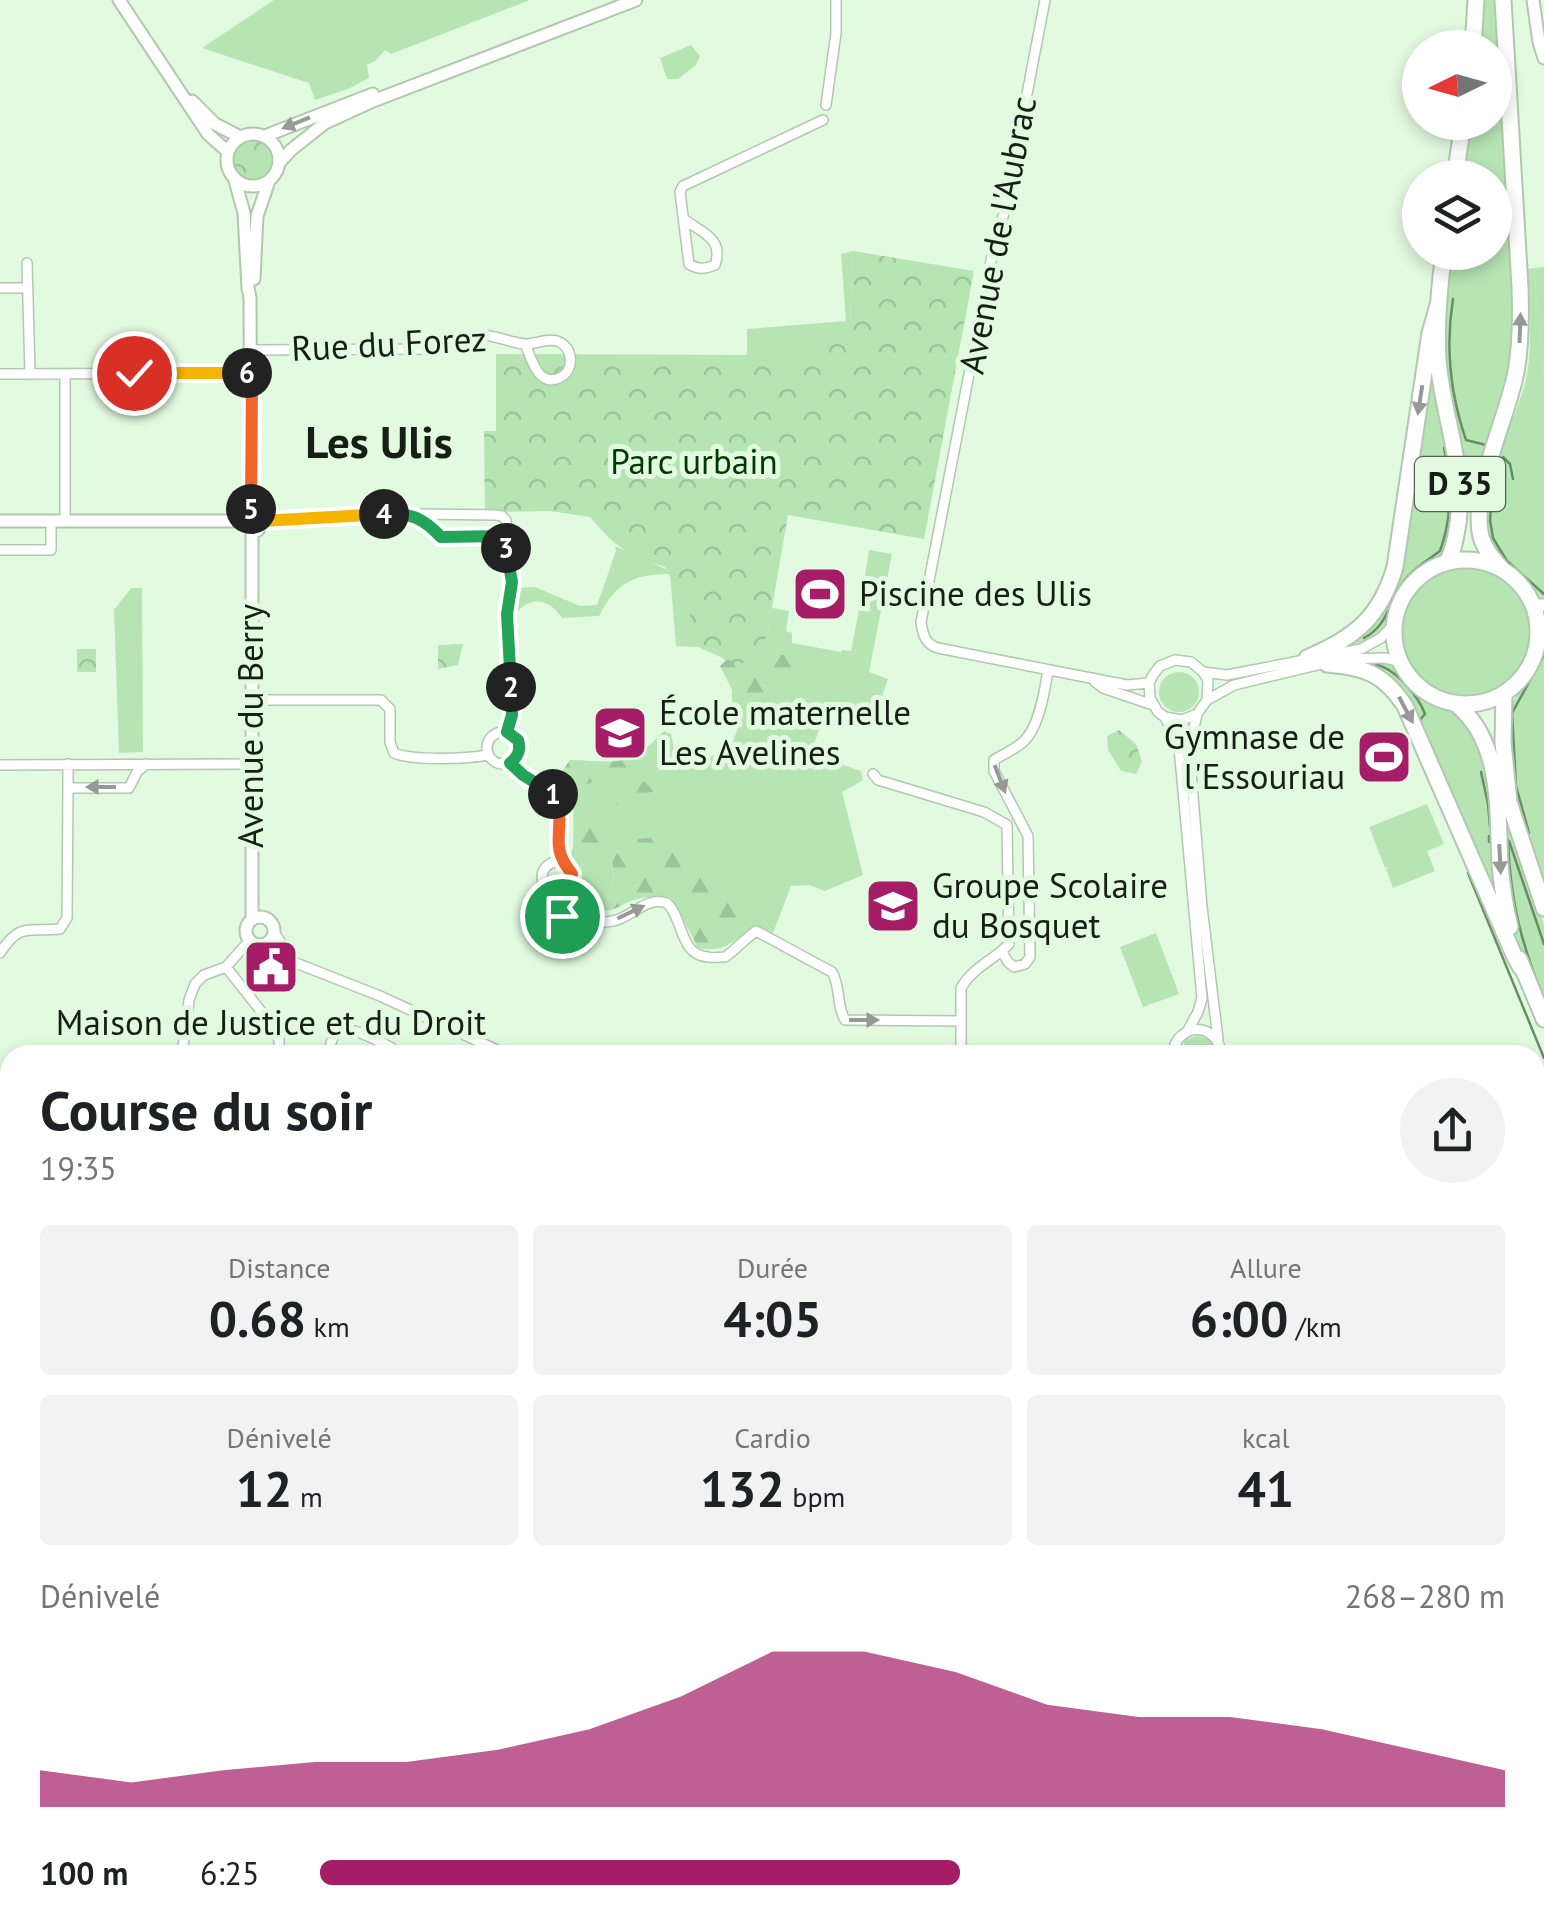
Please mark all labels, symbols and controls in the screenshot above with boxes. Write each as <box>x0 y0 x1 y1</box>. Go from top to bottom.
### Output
north arrow <box>1402 30 1512 140</box>
map controls <box>1402 30 1512 270</box>
street label: Avenue de l'Aubrac <box>948 92 1046 377</box>
one-way arrow <box>280 115 310 131</box>
button: layers <box>1402 160 1512 270</box>
one-way arrow <box>1512 311 1528 343</box>
street label: Rue du Forez <box>290 315 488 371</box>
pin <box>92 331 177 416</box>
icon: check <box>107 346 162 401</box>
pin: 6 <box>222 348 272 398</box>
text: 6 <box>239 354 255 391</box>
one-way arrow <box>1412 385 1427 416</box>
district label: Les Ulis <box>305 412 453 470</box>
park label: Parc urbain <box>610 438 778 484</box>
road number: D 35 <box>1415 457 1505 511</box>
pin: 5 <box>226 484 276 534</box>
pin: 4 <box>359 489 409 539</box>
text: 5 <box>243 490 259 527</box>
text: 4 <box>376 495 392 532</box>
pin: 3 <box>481 523 531 573</box>
text: 3 <box>498 529 514 566</box>
sports icon: Piscine des Ulis <box>790 564 850 624</box>
place label: Piscine des Ulis <box>859 570 1092 616</box>
street label: Avenue du Berry <box>227 604 273 848</box>
pin: 2 <box>486 662 536 712</box>
text: 2 <box>503 668 519 705</box>
place label: École maternelle Les Avelines <box>659 689 911 775</box>
one-way arrow <box>1397 696 1414 724</box>
school or university icon: École maternelle Les Avelines <box>590 703 650 763</box>
place label: Gymnase de l'Essouriau <box>1164 713 1345 799</box>
sports icon: Gymnase de l'Essouriau <box>1354 727 1414 787</box>
one-way arrow <box>993 764 1008 794</box>
pin: 1 <box>528 769 578 819</box>
text: 1 <box>545 775 561 812</box>
one-way arrow <box>85 779 117 795</box>
one-way arrow <box>1493 844 1509 876</box>
place label: Groupe Scolaire du Bosquet <box>932 862 1168 948</box>
pin <box>520 874 605 959</box>
school or university icon: Groupe Scolaire du Bosquet <box>863 876 923 936</box>
icon: arrive <box>535 889 590 944</box>
one-way arrow <box>617 904 646 921</box>
public building icon: Maison de Justice et du Droit <box>241 937 301 997</box>
place label: Maison de Justice et du Droit <box>56 999 486 1045</box>
one-way arrow <box>848 1012 880 1028</box>
text: Course du soir <box>40 1074 372 1145</box>
button: share <box>1400 1078 1505 1183</box>
text: 19:35 <box>40 1147 117 1189</box>
text: Distance <box>228 1249 330 1286</box>
text: Durée <box>737 1249 808 1286</box>
text: Allure <box>1230 1249 1302 1286</box>
text: 0.68 <box>209 1286 306 1351</box>
text: 4:05 <box>723 1286 822 1351</box>
text: 6:00 <box>1190 1286 1288 1351</box>
text: km <box>306 1308 350 1345</box>
text: /km <box>1288 1308 1342 1345</box>
text: Dénivelé <box>227 1419 332 1456</box>
text: Cardio <box>734 1419 811 1456</box>
text: kcal <box>1242 1419 1290 1456</box>
text: 12 <box>236 1456 292 1521</box>
text: 132 <box>700 1456 785 1521</box>
text: 41 <box>1237 1456 1294 1521</box>
text: m <box>292 1478 323 1515</box>
text: bpm <box>785 1478 845 1515</box>
text: Dénivelé <box>40 1575 160 1617</box>
text: 268–280 m <box>1345 1575 1505 1617</box>
text: 100 m <box>40 1852 128 1894</box>
text: 6:25 <box>200 1852 259 1894</box>

